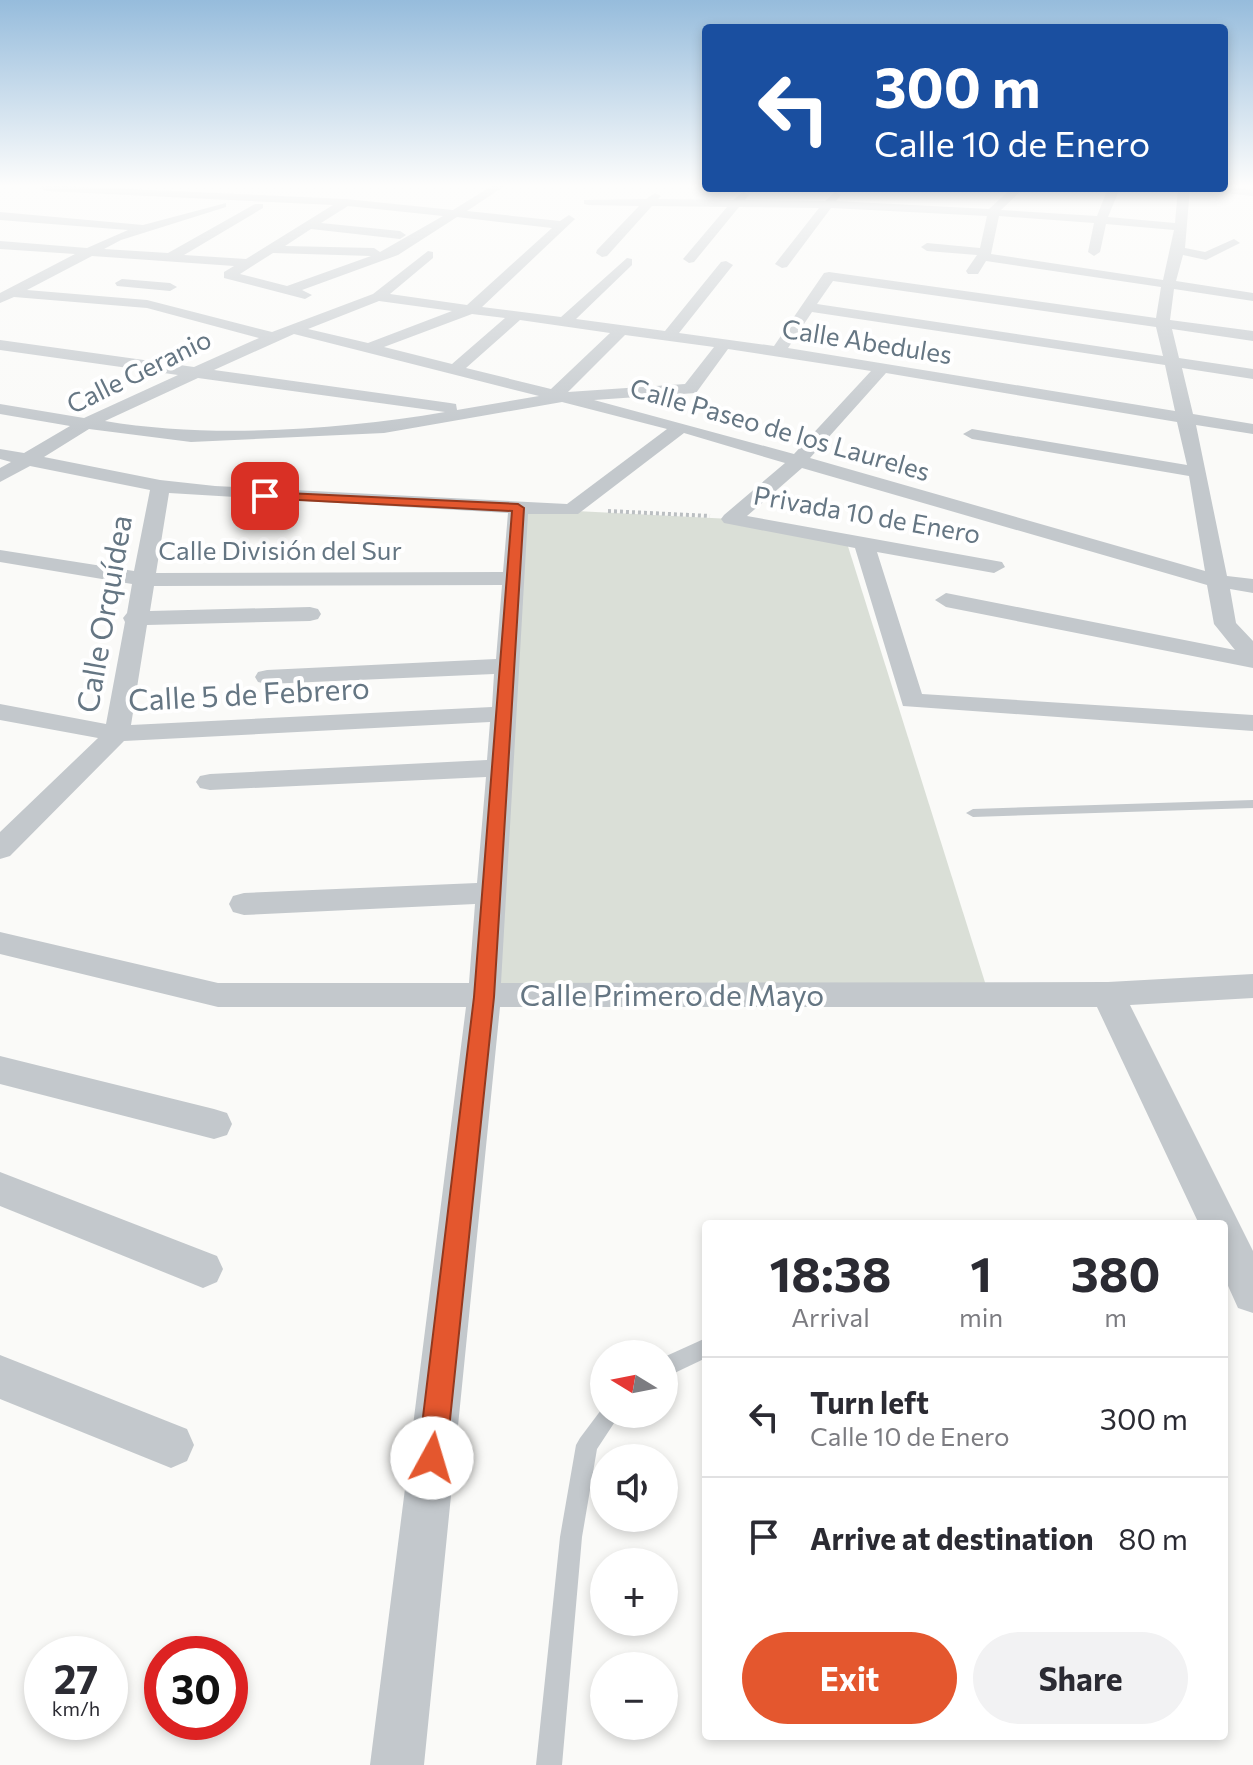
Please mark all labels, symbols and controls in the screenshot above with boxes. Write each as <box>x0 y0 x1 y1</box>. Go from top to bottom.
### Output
text: 300 m <box>874 51 1041 120</box>
icon: left <box>742 56 846 160</box>
text: Calle 10 de Enero <box>874 120 1150 164</box>
street label: Calle Abedules <box>780 312 955 369</box>
street label: Calle Geranio <box>61 322 216 419</box>
street label: Calle Paseo de los Laureles <box>627 371 934 486</box>
pin <box>231 462 299 530</box>
icon: arrive <box>243 474 287 518</box>
street label: Privada 10 de Enero <box>751 478 983 549</box>
street label: Calle Orquídea <box>67 512 138 715</box>
street label: Calle División del Sur <box>158 534 402 565</box>
street label: Calle 5 de Febrero <box>127 668 371 717</box>
street label: Calle Primero de Mayo <box>520 975 824 1012</box>
text: 18:38 <box>770 1243 891 1302</box>
text: 1 <box>970 1243 992 1302</box>
text: 380 <box>1071 1243 1160 1302</box>
text: Arrival <box>791 1301 870 1332</box>
text: min <box>959 1301 1003 1332</box>
text: m <box>1104 1301 1127 1332</box>
north arrow <box>590 1340 678 1428</box>
map controls <box>590 1340 678 1740</box>
text: Turn left <box>810 1383 929 1420</box>
icon: left <box>742 1395 786 1439</box>
text: 300 m <box>1100 1399 1188 1436</box>
position arrow <box>390 1416 474 1500</box>
text: Calle 10 de Enero <box>810 1420 1010 1451</box>
button: sound <box>590 1444 678 1532</box>
icon: arrive <box>742 1515 786 1559</box>
text: Arrive at destination <box>810 1519 1094 1556</box>
text: 80 m <box>1118 1519 1188 1556</box>
button: + <box>590 1548 678 1636</box>
button: Exit <box>742 1632 957 1724</box>
button: Share <box>973 1632 1188 1724</box>
speed limit sign: 30 <box>144 1636 248 1740</box>
button: − <box>590 1652 678 1740</box>
text: 27 <box>54 1653 98 1702</box>
text: km/h <box>52 1696 100 1720</box>

